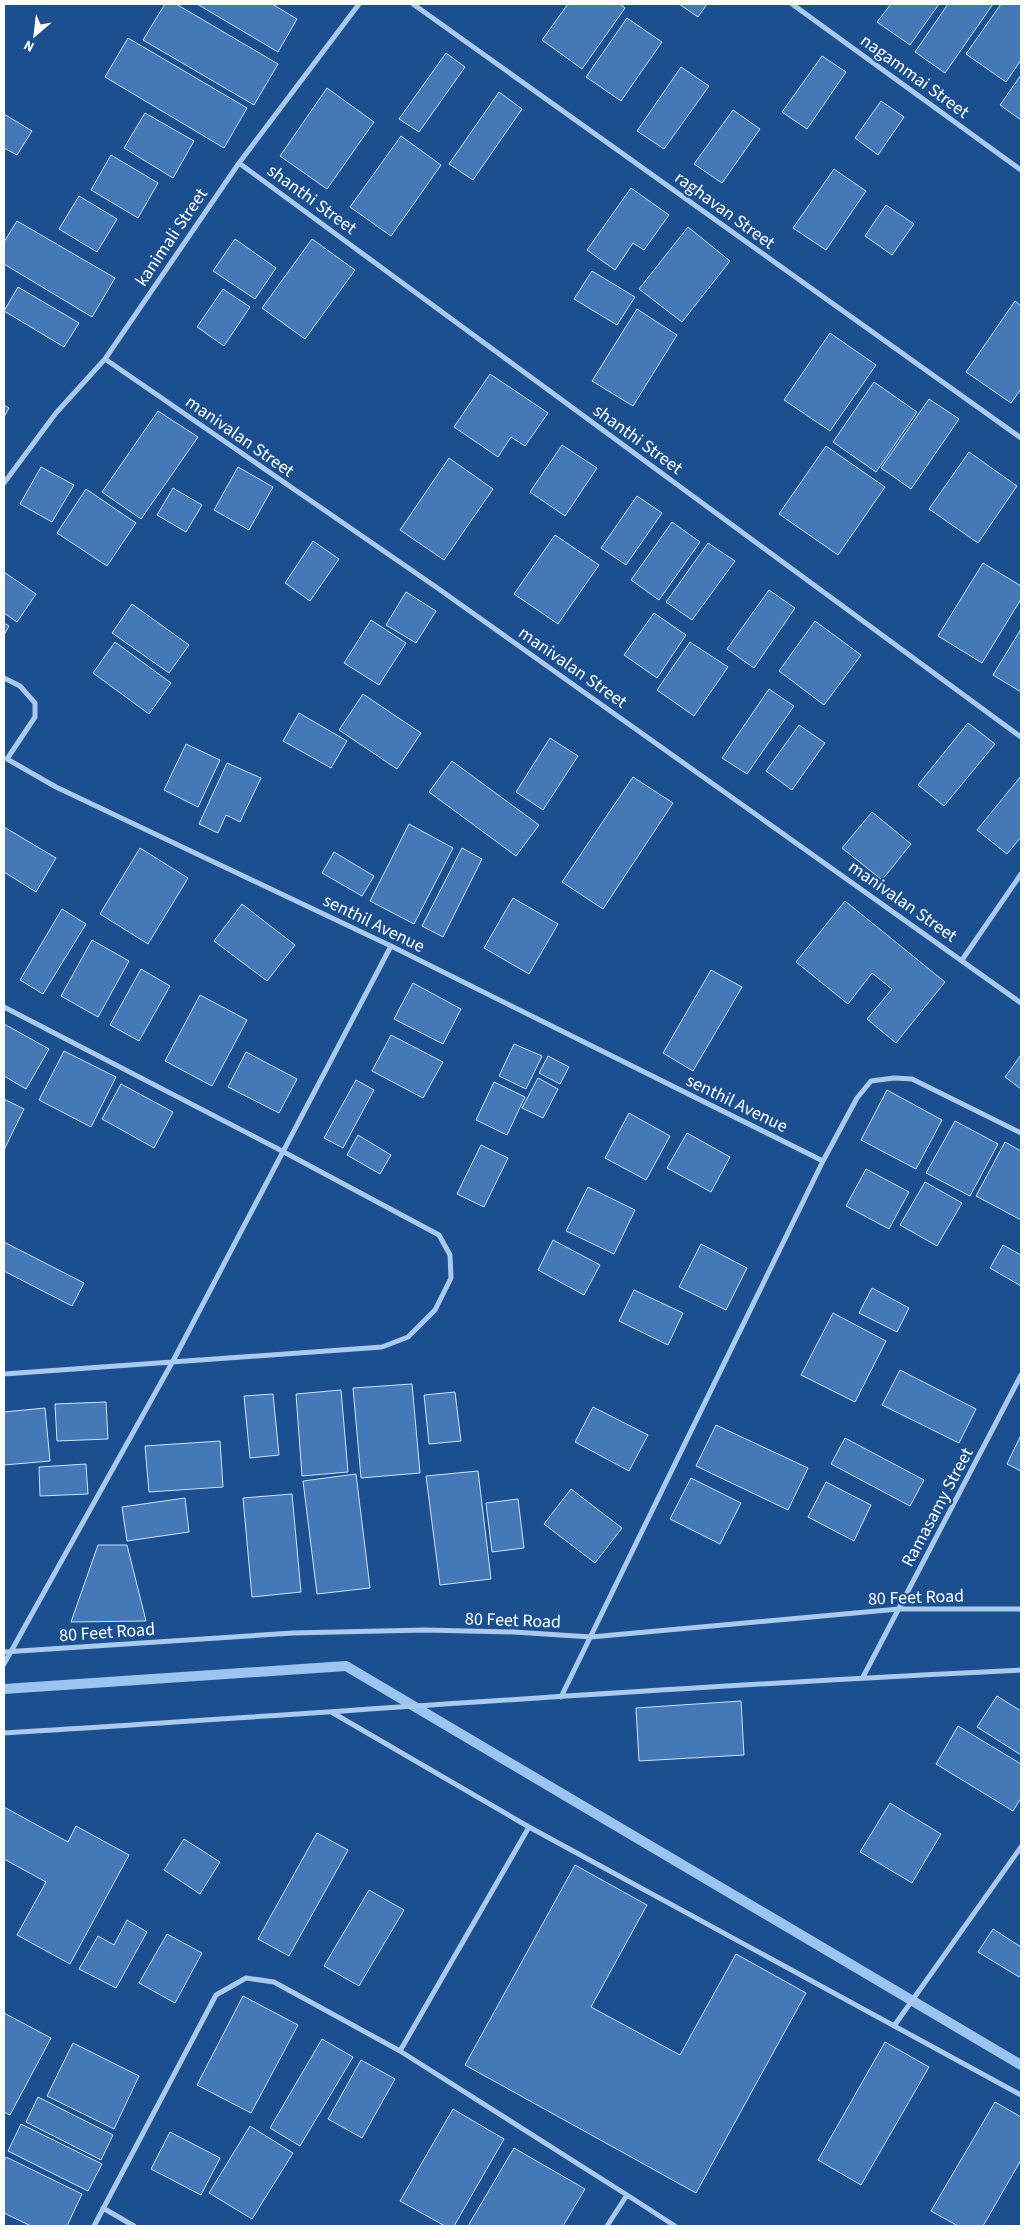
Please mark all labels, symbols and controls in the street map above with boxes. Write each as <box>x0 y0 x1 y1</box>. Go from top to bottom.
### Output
north arrow <box>10 10 60 60</box>
street label: nagammai Street <box>855 28 974 124</box>
text: N <box>21 35 38 57</box>
street label: shanthi Street <box>262 158 362 240</box>
street label: raghavan Street <box>669 165 780 255</box>
street label: kanimali Street <box>129 183 214 291</box>
street label: manivalan Street <box>180 390 299 483</box>
street label: shanthi Street <box>588 398 688 480</box>
street label: manivalan Street <box>513 621 632 714</box>
street label: manivalan Street <box>843 855 962 948</box>
street label: senthil Avenue <box>319 888 429 959</box>
street label: senthil Avenue <box>682 1068 792 1139</box>
street label: Ramasamy Street <box>895 1443 979 1571</box>
street label: 80 Feet Road <box>868 1583 964 1612</box>
street label: 80 Feet Road <box>465 1606 561 1635</box>
street label: 80 Feet Road <box>58 1617 156 1648</box>

